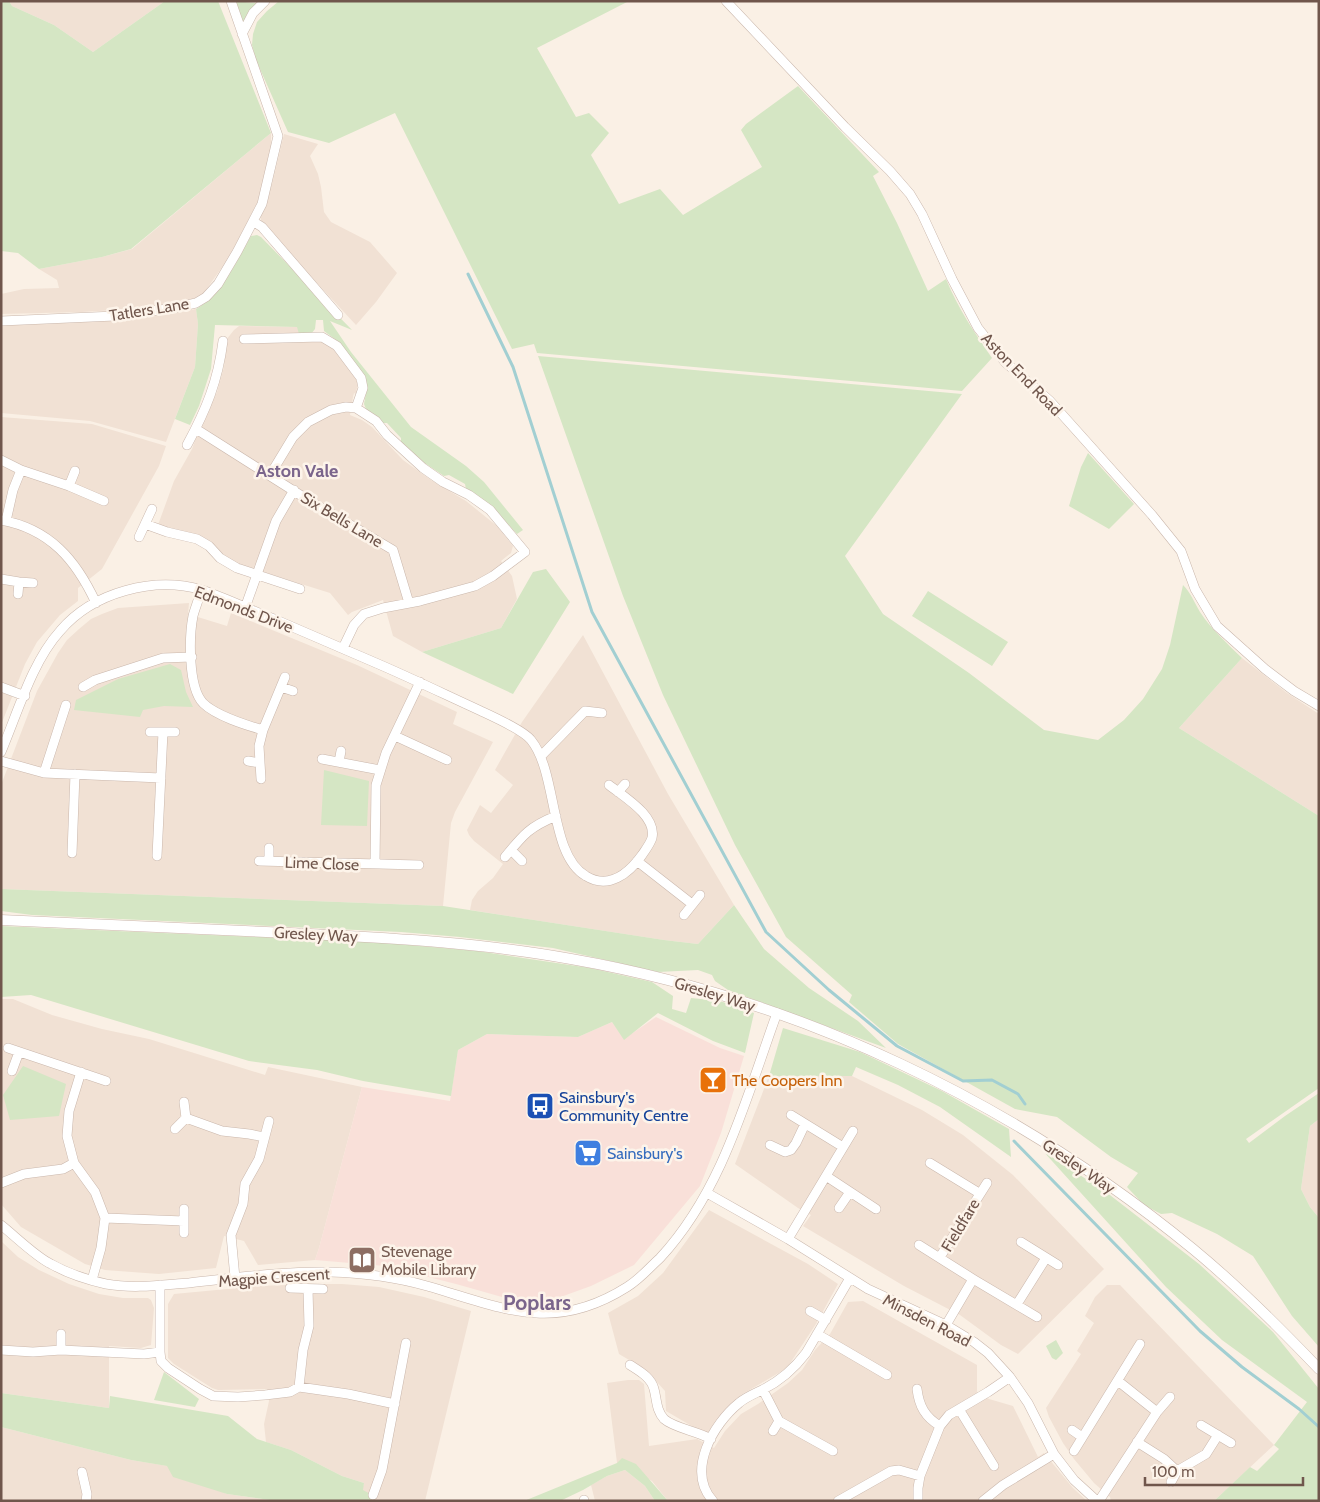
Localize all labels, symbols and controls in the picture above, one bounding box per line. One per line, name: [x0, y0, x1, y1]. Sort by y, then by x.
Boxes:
street label: Tatlers Lane: [108, 294, 190, 325]
street label: Aston End Road: [977, 329, 1066, 420]
district label: Aston Vale: [256, 460, 338, 482]
street label: Six Bells Lane: [297, 488, 386, 551]
street label: Edmonds Drive: [192, 582, 296, 637]
street label: Lime Close: [284, 853, 359, 874]
street label: Gresley Way: [274, 923, 358, 946]
street label: Gresley Way: [672, 973, 758, 1016]
bar icon: The Coopers Inn: [698, 1065, 728, 1095]
place label: The Coopers Inn: [732, 1071, 842, 1090]
place label: Sainsbury's Community Centre: [559, 1088, 688, 1125]
bus stop icon: Sainsbury's Community Centre: [525, 1091, 555, 1121]
street label: Gresley Way: [1039, 1135, 1119, 1198]
supermarket icon: Sainsbury's: [573, 1138, 603, 1168]
place label: Sainsbury's: [607, 1144, 683, 1163]
street label: Fieldfare: [937, 1195, 984, 1255]
place label: Stevenage Mobile Library: [381, 1242, 476, 1279]
library icon: Stevenage Mobile Library: [347, 1245, 377, 1275]
street label: Magpie Crescent: [218, 1264, 331, 1291]
district label: Poplars: [503, 1290, 571, 1315]
street label: Minsden Road: [880, 1290, 974, 1351]
scale bar: [1145, 1454, 1302, 1486]
text: 100 m: [1152, 1463, 1194, 1481]

